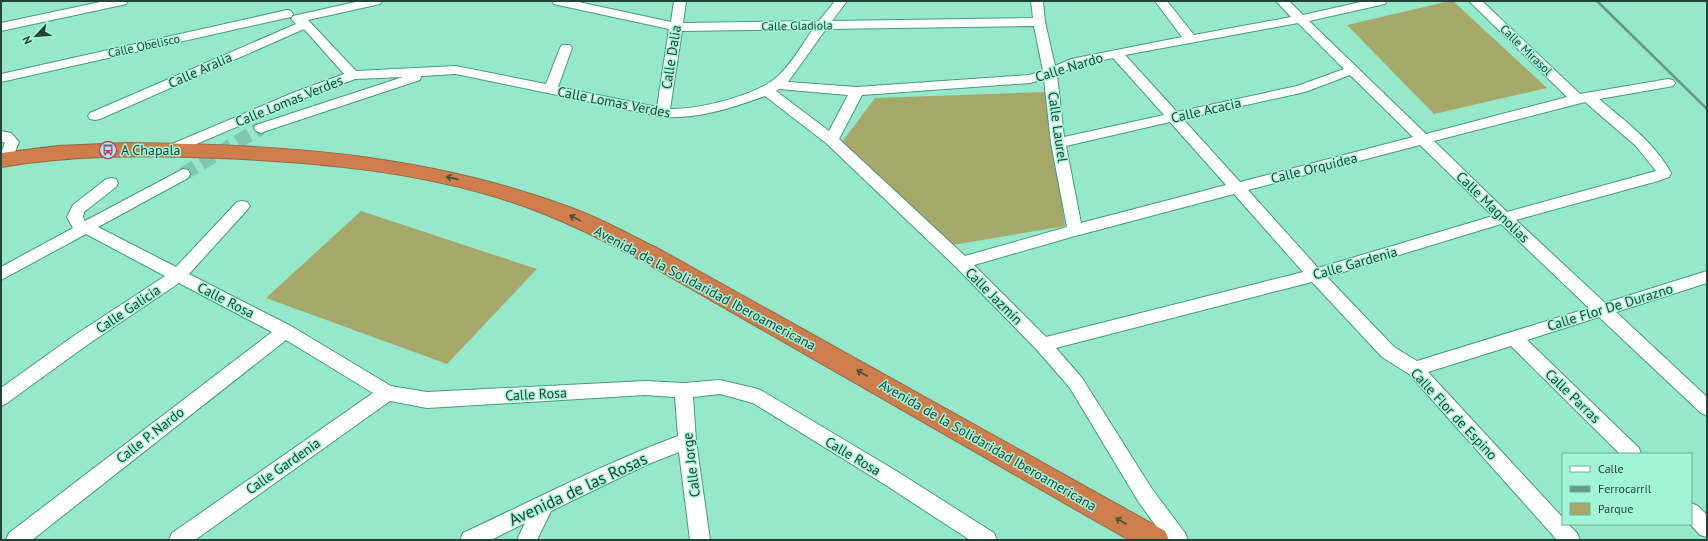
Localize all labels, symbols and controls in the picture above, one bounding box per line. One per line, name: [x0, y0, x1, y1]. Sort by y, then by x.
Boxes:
north arrow: [16, 16, 56, 56]
street label: Calle Gladiola: [761, 17, 833, 34]
street label: Calle Mirasol: [1497, 21, 1556, 79]
street label: Calle Dalia: [657, 24, 685, 90]
street label: Calle Obelisco: [107, 31, 181, 60]
text: N: [19, 34, 35, 47]
street label: Calle Aralia: [165, 48, 235, 92]
street label: Calle Nardo: [1033, 48, 1105, 86]
street label: Calle Lomas Verdes: [232, 71, 346, 131]
street label: Calle Lomas Verdes: [556, 82, 672, 122]
street label: Calle Laurel: [1044, 91, 1072, 163]
street label: Calle Acacia: [1169, 93, 1243, 127]
bus stop icon: A Chapala: [98, 140, 118, 160]
place label: A Chapala: [121, 141, 181, 159]
street label: Calle Orquídea: [1269, 149, 1359, 187]
street label: Calle Magnolias: [1453, 167, 1534, 247]
one-way arrow: [445, 174, 458, 182]
one-way arrow: [569, 214, 581, 221]
street label: Avenida de la Solidaridad Iberoamericana: [591, 222, 819, 354]
street label: Calle Gardenia: [1311, 242, 1399, 284]
street label: Calle Jazmín: [962, 264, 1026, 328]
street label: Calle Rosa: [194, 278, 258, 322]
street label: Calle Flor De Durazno: [1545, 279, 1675, 335]
street label: Calle Galicia: [92, 281, 164, 337]
street label: Calle Flor de Espino: [1407, 364, 1501, 464]
street label: Calle Parras: [1541, 365, 1605, 427]
one-way arrow: [856, 369, 868, 377]
street label: Avenida de la Solidaridad Iberoamericana: [876, 375, 1100, 515]
street label: Calle Rosa: [505, 383, 567, 405]
street label: Calle P. Nardo: [112, 403, 188, 467]
street label: Calle Jorge: [678, 432, 704, 498]
street label: Calle Rosa: [822, 432, 884, 480]
street label: Calle Gardenia: [242, 434, 324, 498]
street label: Avenida de las Rosas: [505, 447, 651, 531]
legend: [1562, 453, 1692, 525]
text: Calle: [1598, 461, 1624, 476]
text: Ferrocarril: [1598, 481, 1652, 496]
text: Parque: [1598, 501, 1633, 516]
one-way arrow: [1115, 516, 1127, 524]

